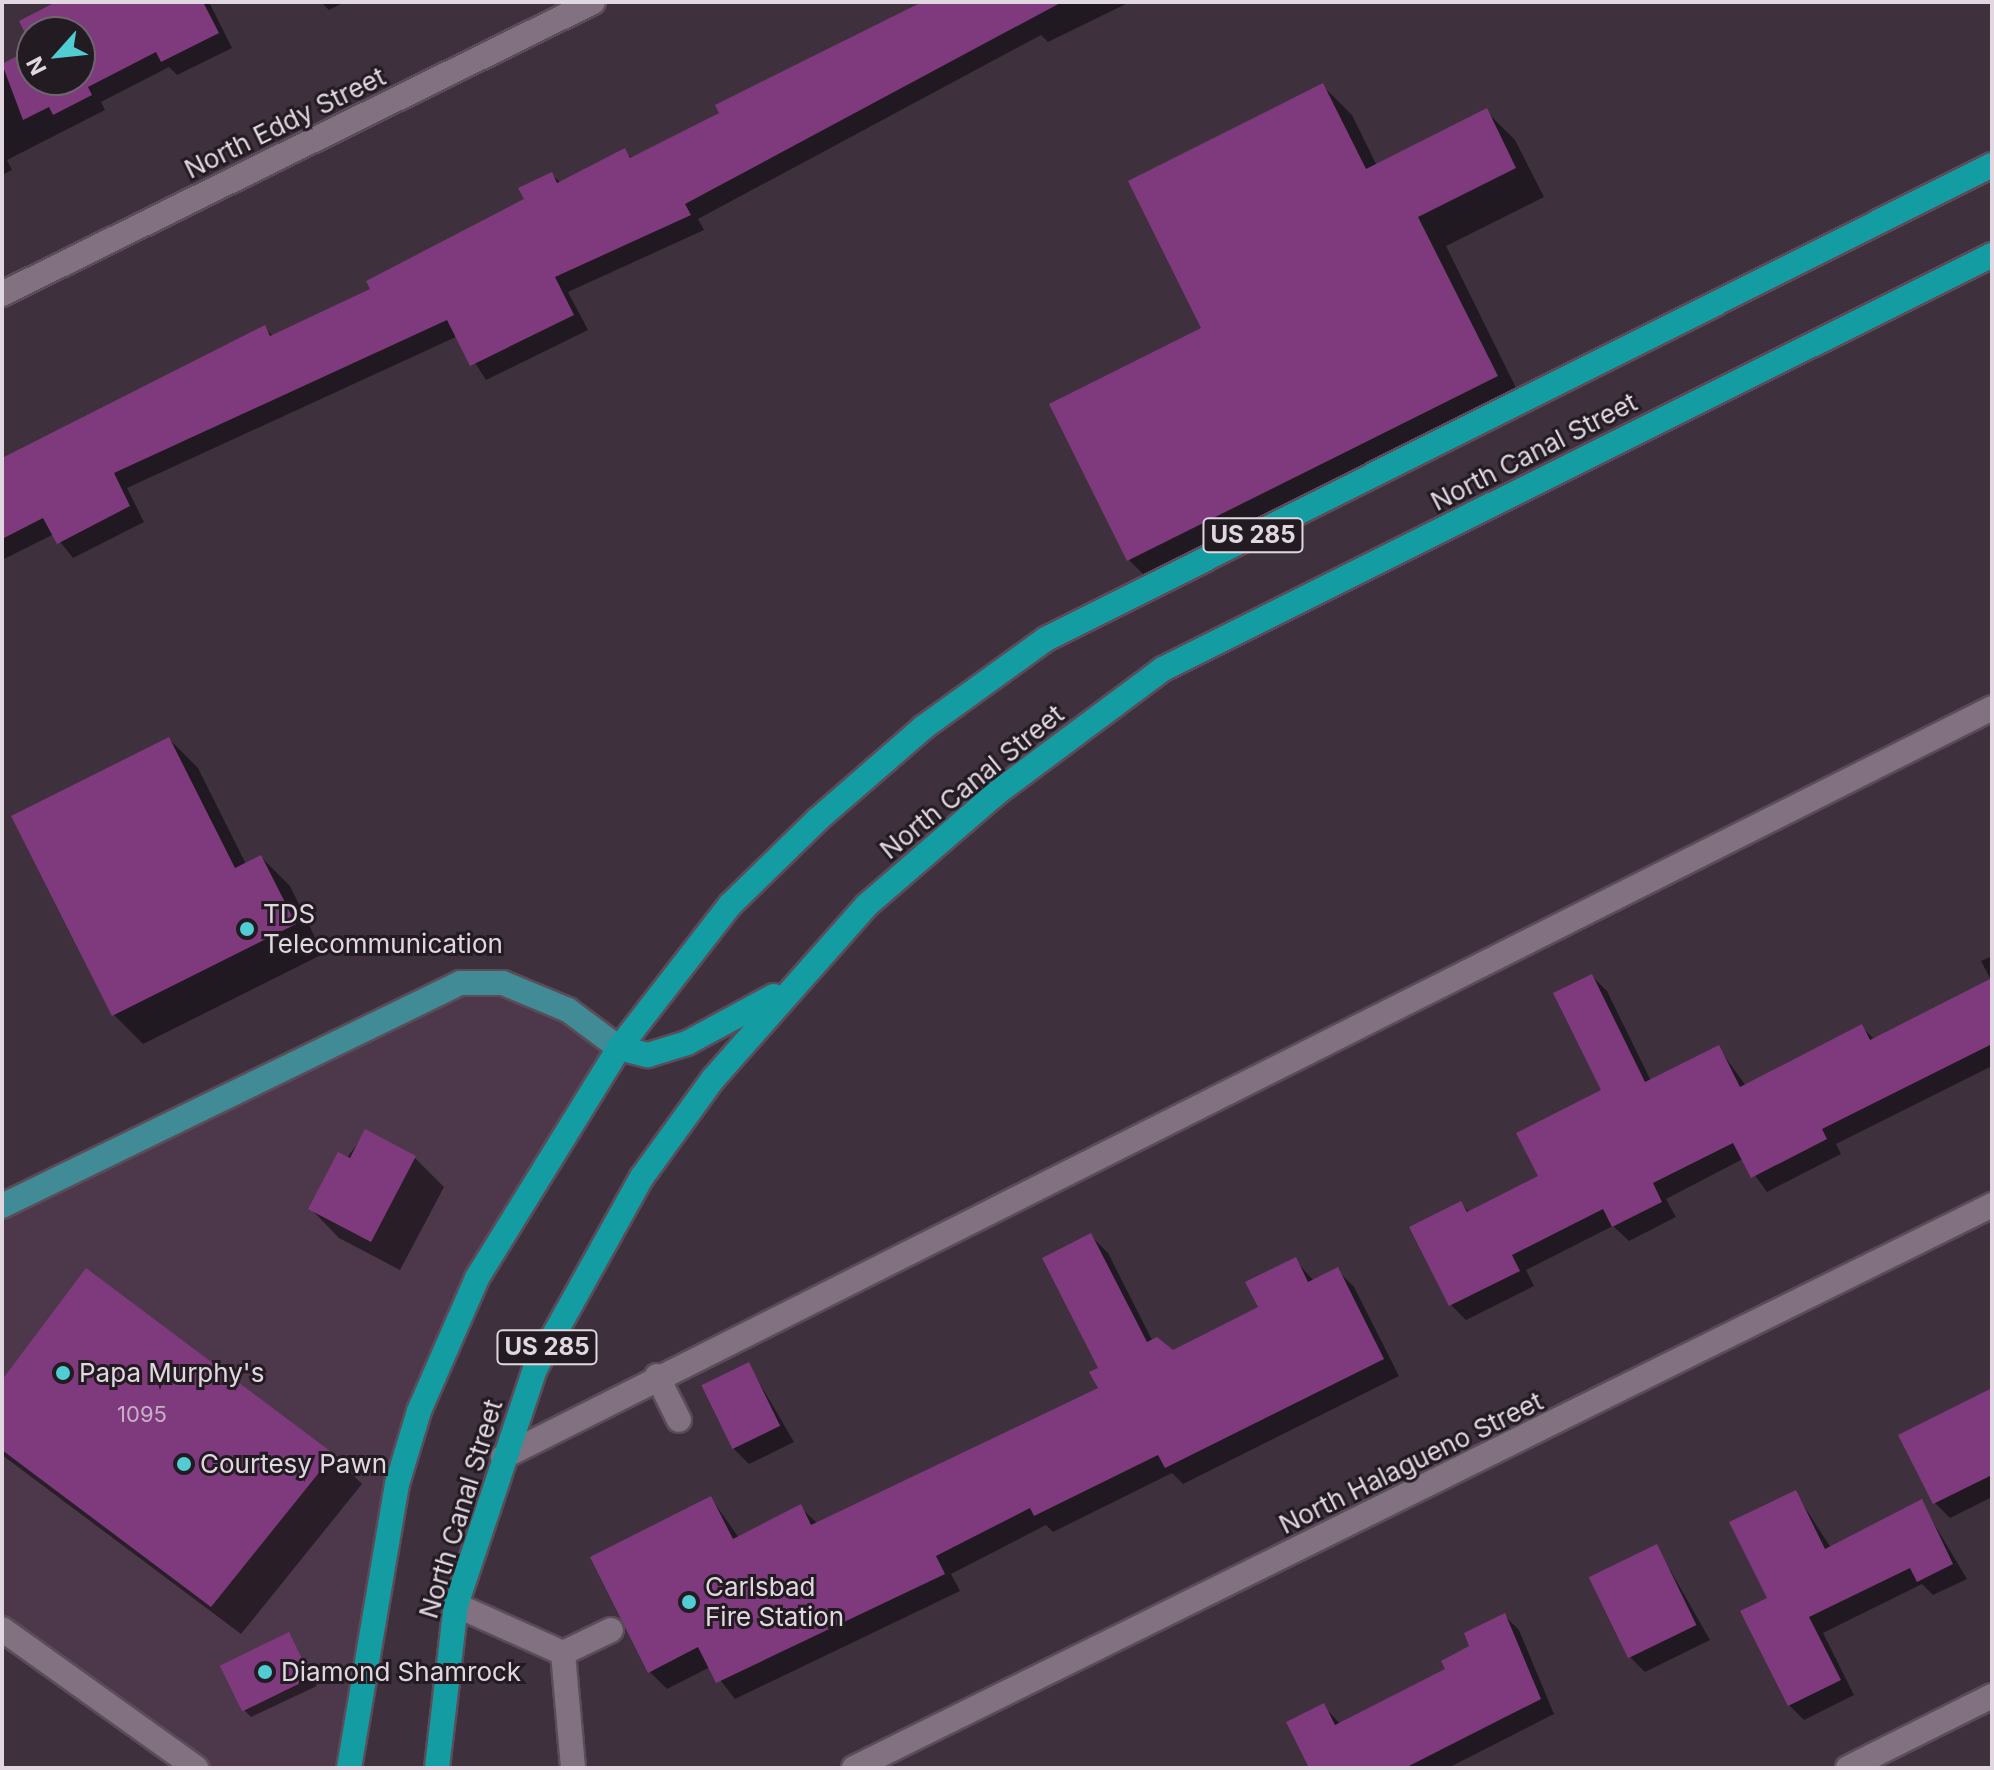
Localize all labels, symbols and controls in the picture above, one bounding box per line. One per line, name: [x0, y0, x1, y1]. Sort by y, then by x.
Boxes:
north arrow: [16, 16, 96, 96]
text: N: [21, 53, 52, 79]
street label: North Eddy Street: [180, 61, 390, 185]
street label: North Canal Street: [1426, 387, 1642, 517]
road number: US 285: [1201, 515, 1305, 555]
street label: North Canal Street: [874, 698, 1070, 866]
place label: TDS Telecommunication: [263, 898, 503, 960]
marker: TDS Telecommunication: [238, 920, 256, 938]
road number: US 285: [495, 1327, 599, 1367]
place label: Papa Murphy's: [79, 1357, 264, 1389]
marker: Papa Murphy's: [54, 1364, 72, 1382]
street label: North Halagueno Street: [1274, 1386, 1548, 1540]
street label: North Canal Street: [413, 1396, 509, 1622]
house number: 1095: [117, 1402, 167, 1428]
place label: Courtesy Pawn: [200, 1448, 387, 1480]
marker: Courtesy Pawn: [175, 1455, 193, 1473]
place label: Carlsbad Fire Station: [705, 1571, 844, 1632]
marker: Carlsbad Fire Station: [680, 1593, 698, 1611]
place label: Diamond Shamrock: [281, 1656, 521, 1688]
marker: Diamond Shamrock: [256, 1663, 274, 1681]

